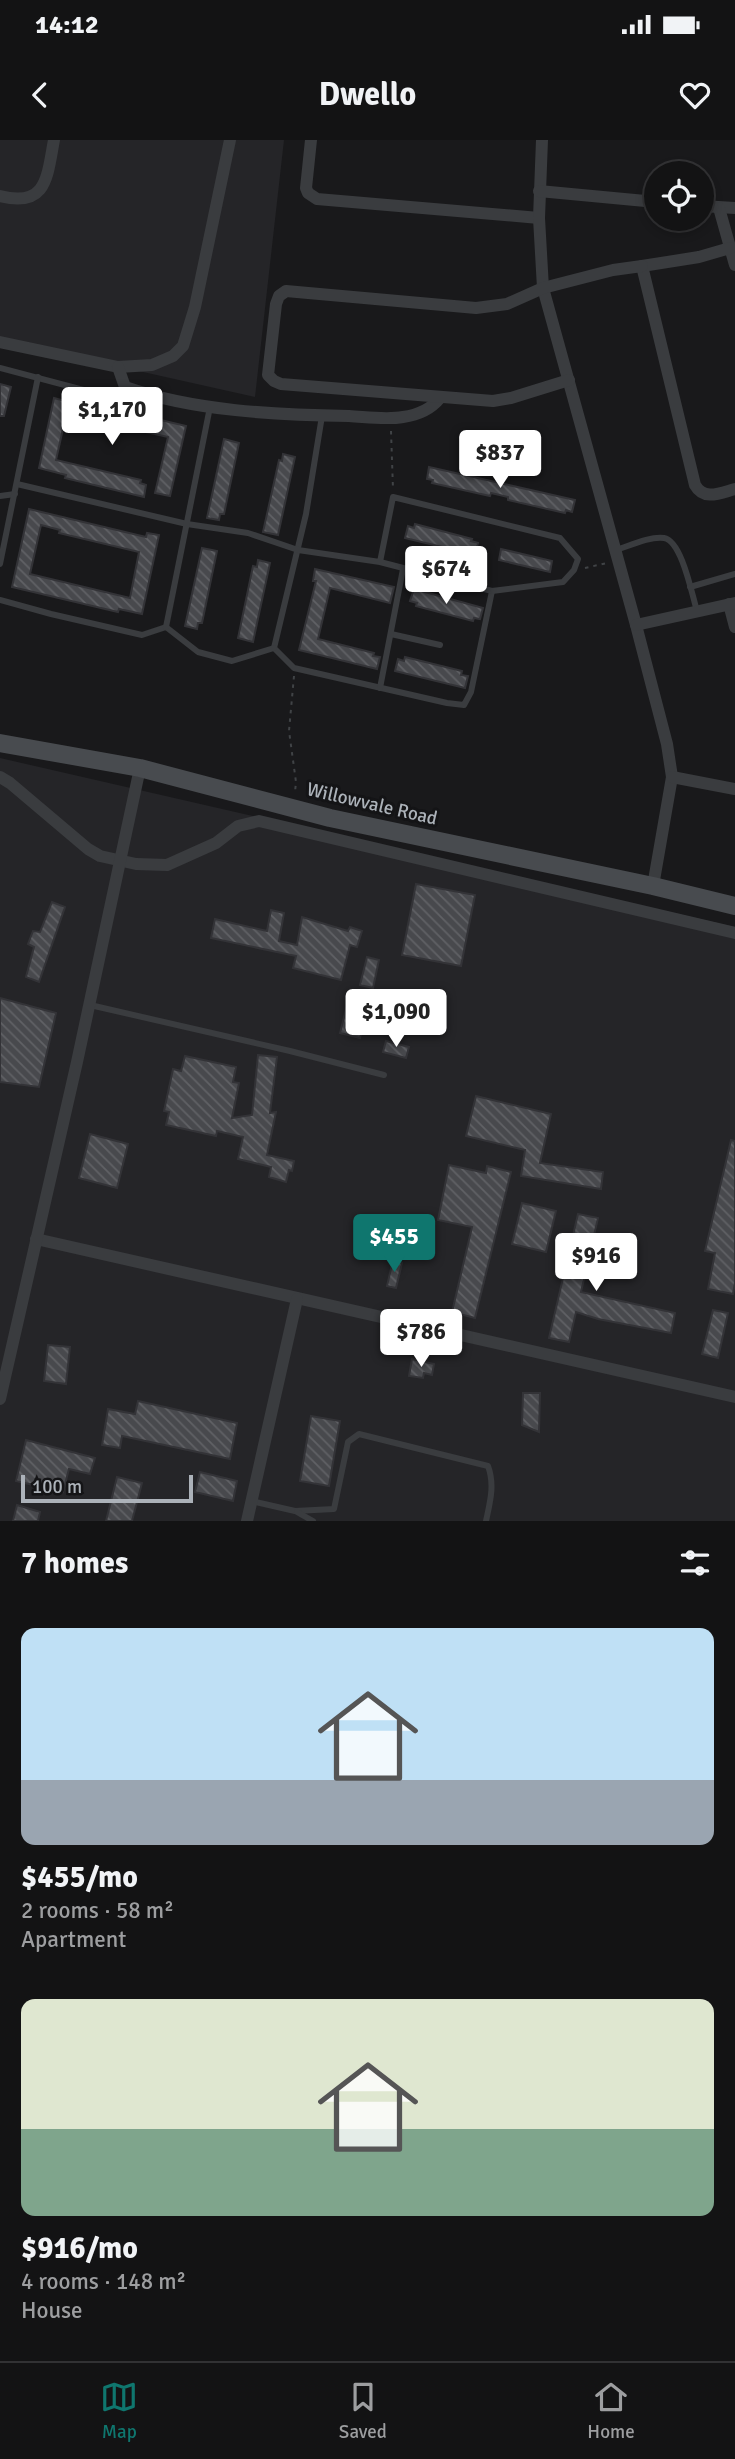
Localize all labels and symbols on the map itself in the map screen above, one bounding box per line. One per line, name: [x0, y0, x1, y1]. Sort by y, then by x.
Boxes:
pin: $1,170: [55, 387, 169, 447]
pin: $837: [459, 430, 541, 490]
pin: $674: [405, 546, 487, 606]
street label: Willowvale Road: [304, 777, 440, 831]
pin: $1,090: [339, 990, 453, 1049]
pin: $455: [353, 1214, 435, 1274]
pin: $916: [555, 1234, 637, 1293]
pin: $786: [380, 1310, 462, 1369]
scale bar: [21, 1472, 192, 1504]

